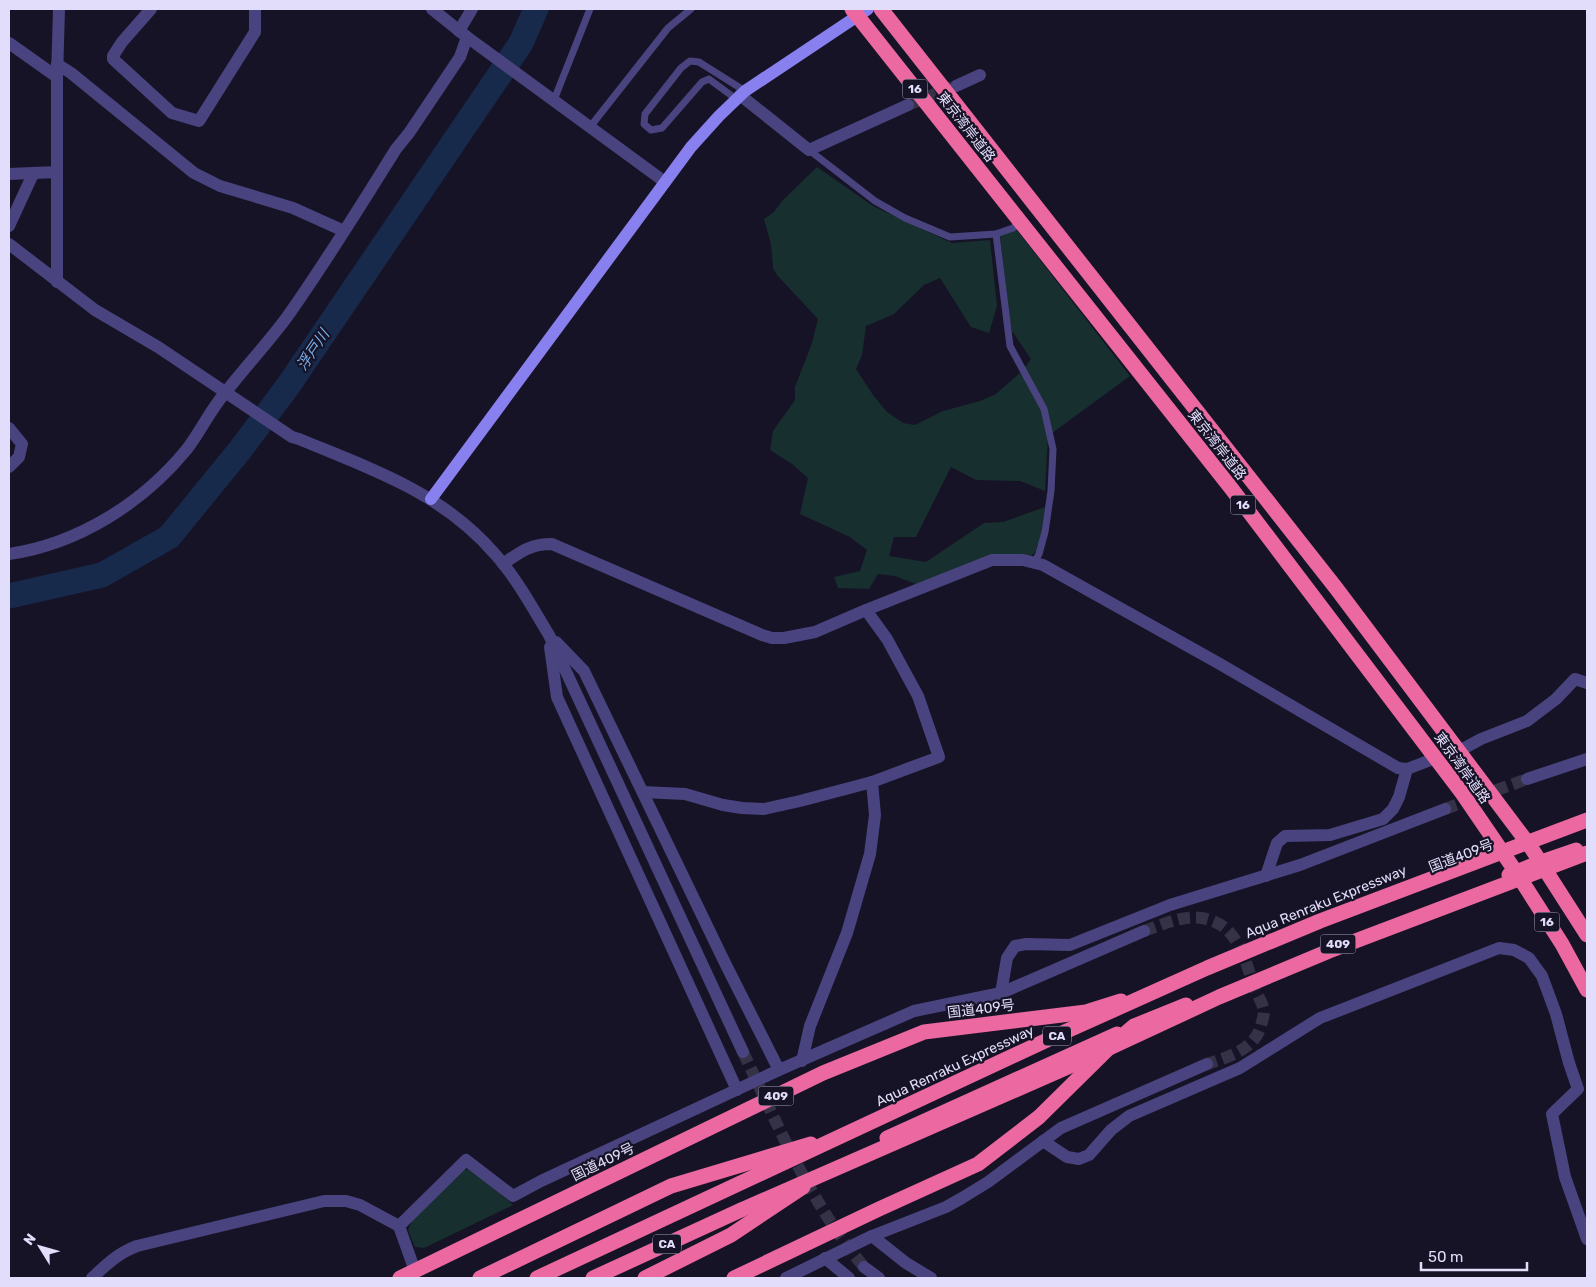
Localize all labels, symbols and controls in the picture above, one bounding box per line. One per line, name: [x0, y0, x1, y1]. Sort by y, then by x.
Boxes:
road number: 16: [902, 80, 928, 98]
street label: 東京湾岸道路: [933, 89, 999, 165]
water label: 浮戸川: [293, 325, 334, 374]
street label: 東京湾岸道路: [1184, 407, 1250, 483]
road number: 16: [1230, 496, 1256, 514]
street label: 東京湾岸道路: [1430, 729, 1494, 807]
street label: 国道409号: [1426, 836, 1496, 876]
street label: Aqua Renraku Expressway: [1243, 862, 1409, 942]
road number: 16: [1534, 912, 1560, 932]
road number: 409: [1320, 934, 1356, 954]
street label: 国道409号: [946, 996, 1016, 1022]
street label: Aqua Renraku Expressway: [873, 1022, 1037, 1110]
road number: CA: [1043, 1026, 1071, 1046]
road number: 409: [758, 1086, 794, 1106]
street label: 国道409号: [569, 1139, 637, 1185]
north arrow: [15, 1222, 65, 1272]
text: N: [20, 1230, 40, 1249]
road number: CA: [653, 1234, 681, 1254]
scale bar: [1421, 1240, 1527, 1272]
text: 50 m: [1428, 1248, 1463, 1266]

